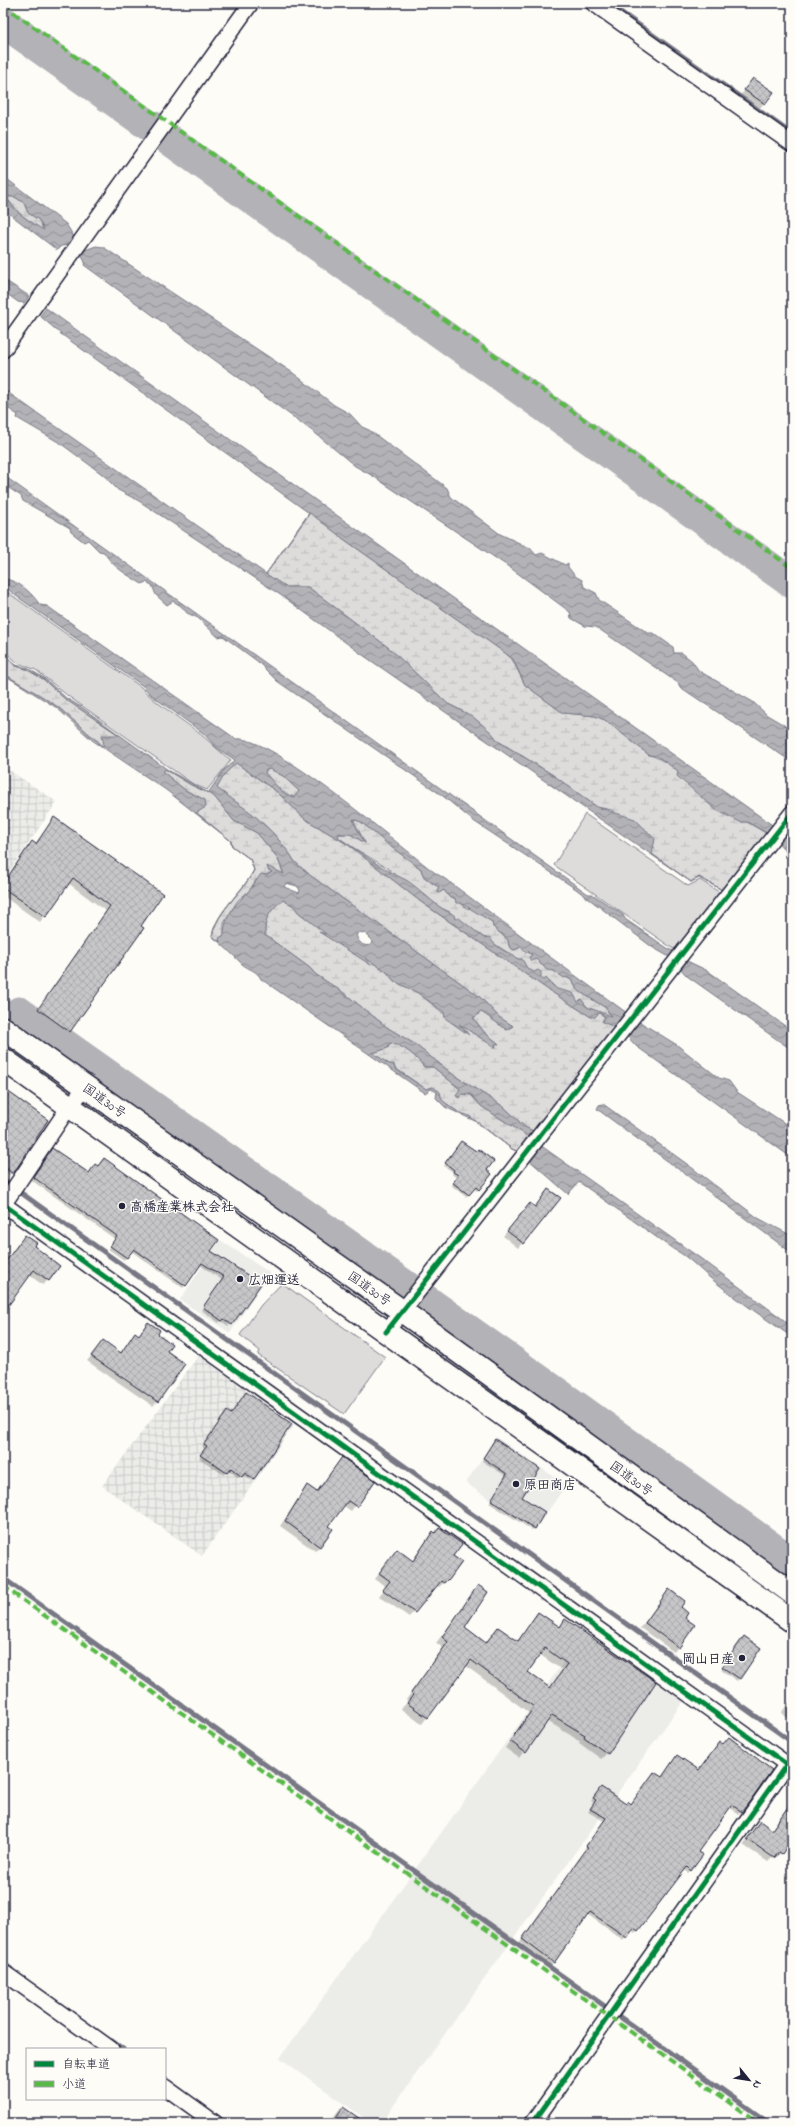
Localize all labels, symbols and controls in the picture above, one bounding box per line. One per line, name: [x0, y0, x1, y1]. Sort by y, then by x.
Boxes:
street label: 国道30号: [78, 1079, 130, 1123]
place label: 高橋産業株式会社: [130, 1198, 234, 1217]
marker: 高橋産業株式会社: [117, 1201, 127, 1211]
street label: 国道30号: [343, 1267, 395, 1311]
place label: 広畑運送: [248, 1271, 300, 1290]
marker: 広畑運送: [235, 1274, 245, 1284]
street label: 国道30号: [605, 1457, 657, 1502]
place label: 原田商店: [524, 1476, 576, 1495]
marker: 原田商店: [511, 1479, 521, 1489]
place label: 岡山日産: [682, 1650, 734, 1669]
marker: 岡山日産: [737, 1653, 747, 1663]
legend: [26, 2048, 166, 2100]
text: 自転車道: [62, 2056, 110, 2074]
north arrow: [729, 2060, 769, 2100]
text: 小道: [62, 2076, 86, 2094]
text: N: [748, 2077, 766, 2092]

